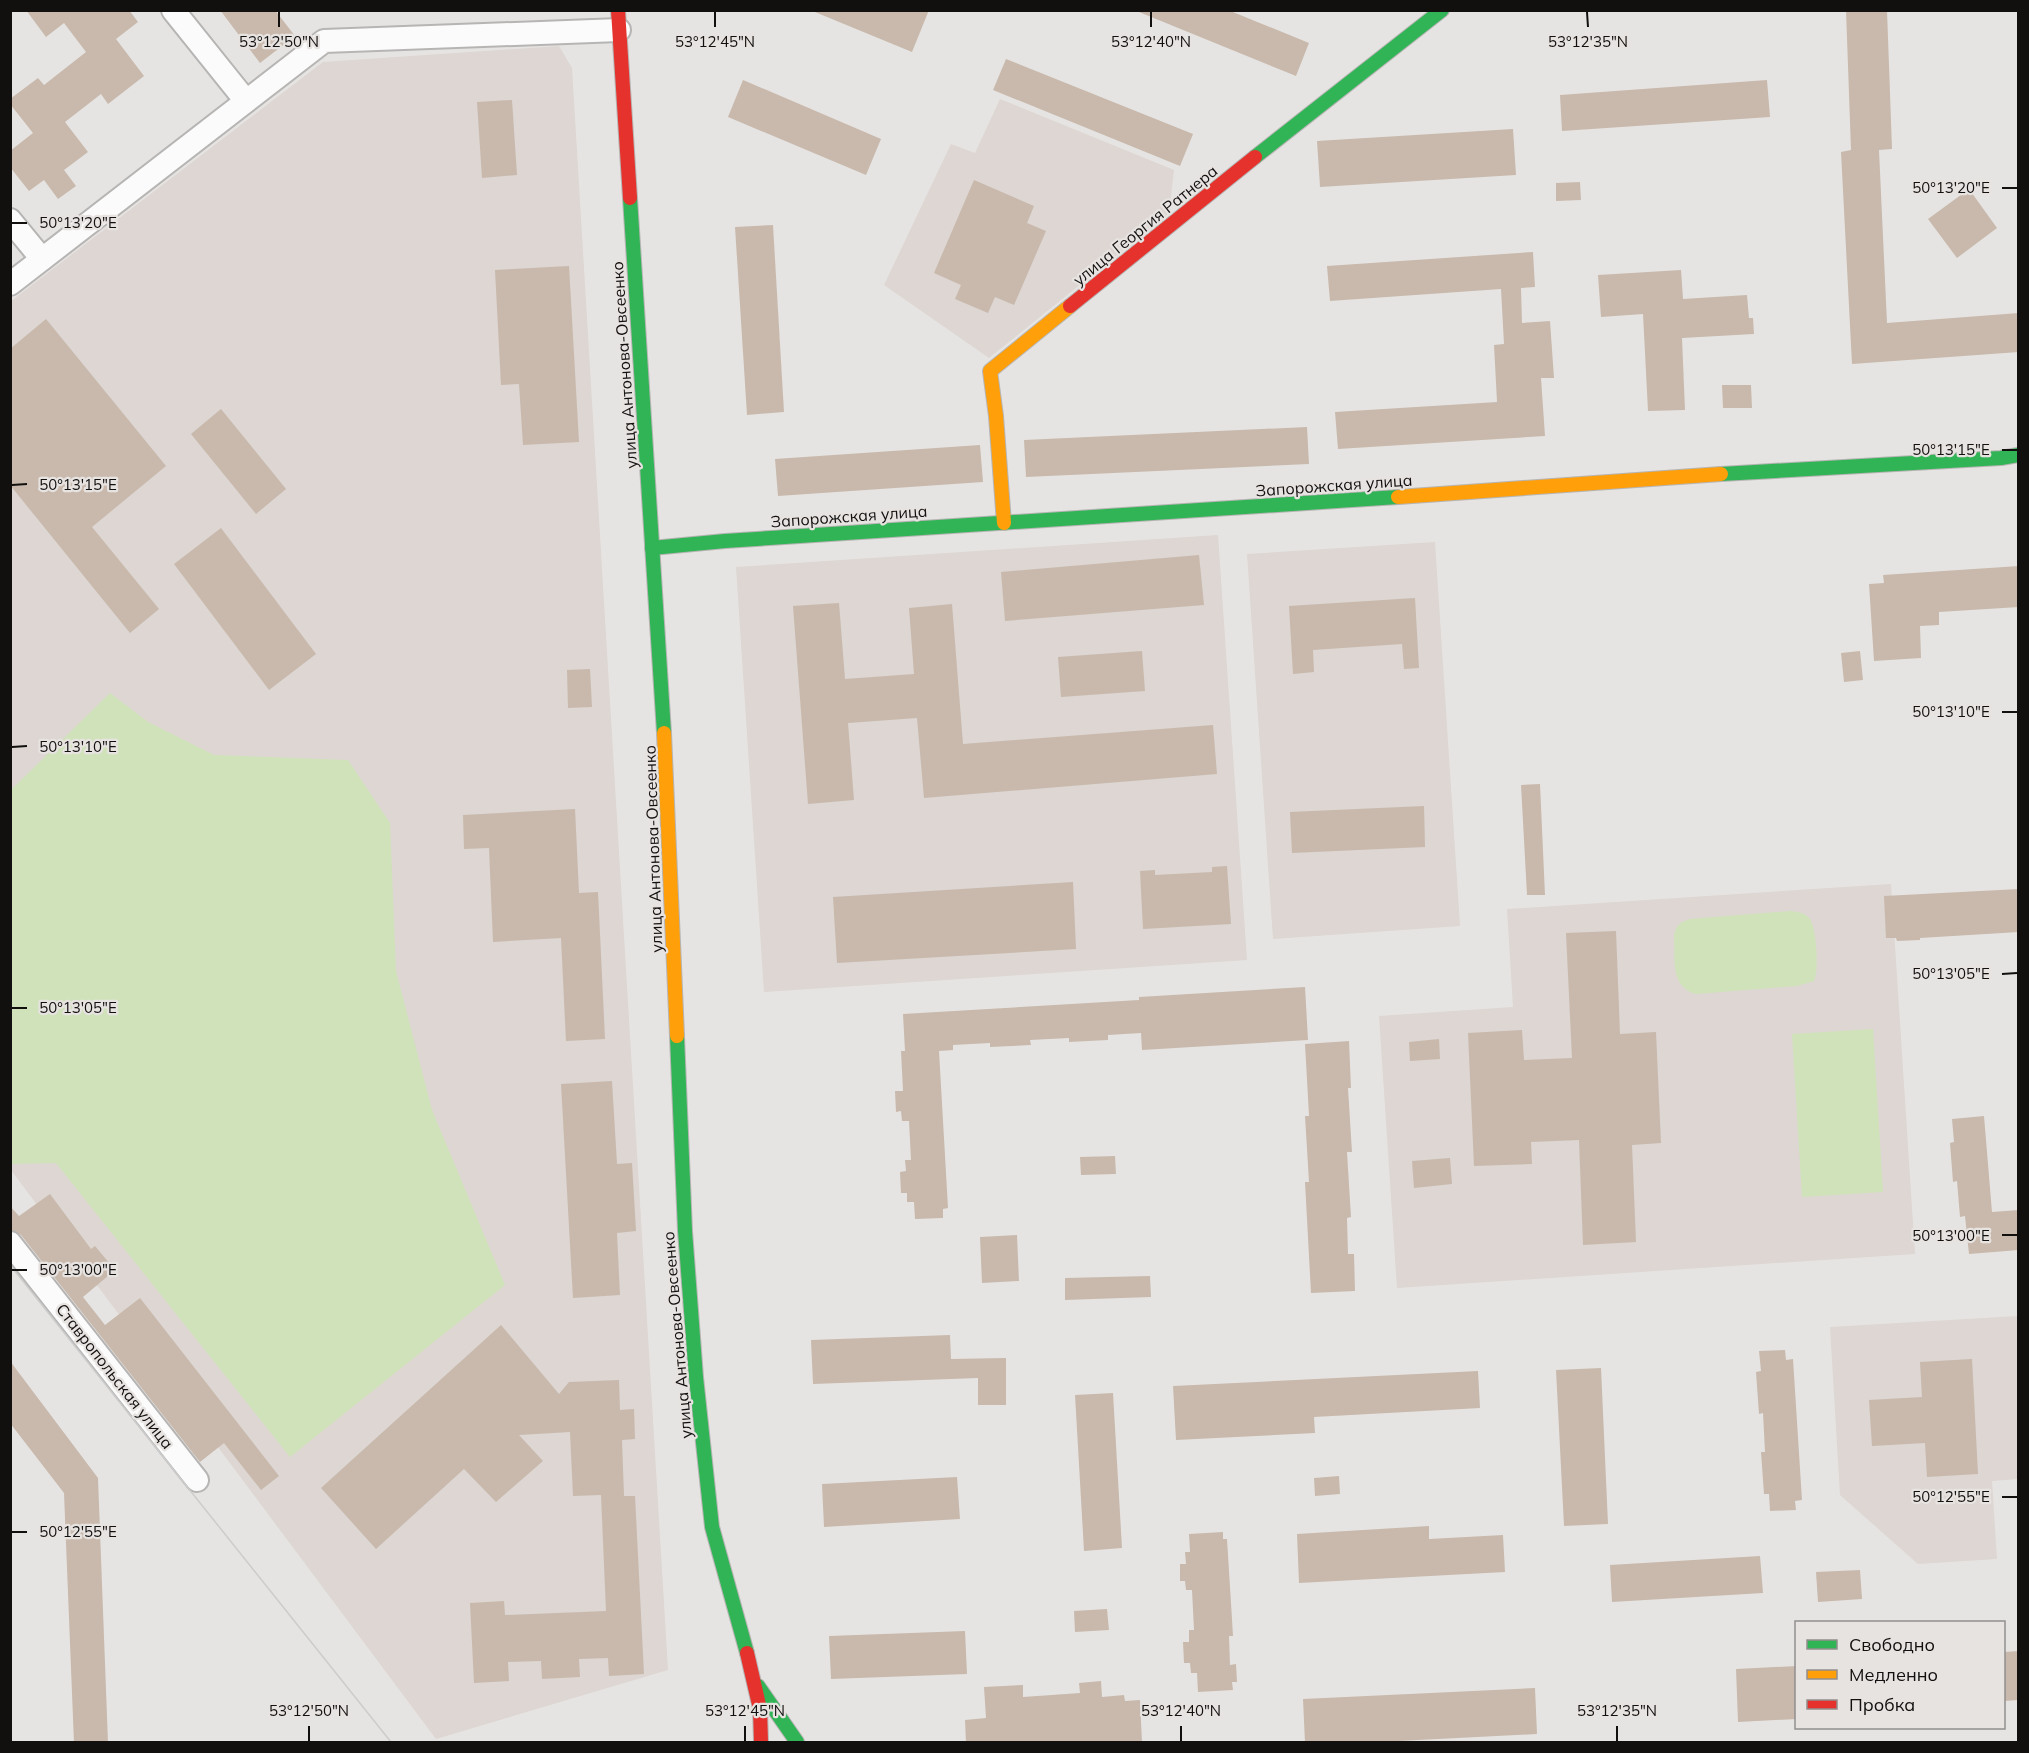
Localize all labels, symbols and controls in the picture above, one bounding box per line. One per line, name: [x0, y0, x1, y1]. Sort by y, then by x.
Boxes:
text: 53°12'50"N: [239, 32, 319, 51]
text: 53°12'45"N: [675, 32, 755, 51]
text: 53°12'40"N: [1111, 32, 1191, 51]
text: 53°12'35"N: [1548, 32, 1628, 51]
street label: улица Георгия Ратнера: [1069, 160, 1221, 290]
text: 50°13'20"E: [1912, 178, 1990, 197]
text: 50°13'20"E: [39, 213, 117, 232]
street label: улица Антонова-Овсеенко: [607, 261, 641, 469]
text: 50°13'15"E: [1912, 440, 1990, 459]
street label: Запорожская улица: [1255, 470, 1413, 500]
text: 50°13'15"E: [39, 475, 117, 494]
street label: Запорожская улица: [770, 501, 928, 531]
text: 50°13'10"E: [1912, 702, 1990, 721]
text: 50°13'10"E: [39, 737, 117, 756]
street label: улица Антонова-Овсеенко: [639, 745, 667, 953]
text: 50°13'05"E: [1912, 964, 1990, 983]
text: 50°13'05"E: [39, 998, 117, 1017]
text: 50°13'00"E: [1912, 1226, 1990, 1245]
street label: улица Антонова-Овсеенко: [658, 1231, 696, 1439]
text: 50°13'00"E: [39, 1260, 117, 1279]
street label: Ставропольская улица: [52, 1299, 178, 1453]
text: 50°12'55"E: [1912, 1487, 1990, 1506]
text: 50°12'55"E: [39, 1522, 117, 1541]
legend: [1795, 1621, 2005, 1729]
text: Свободно: [1849, 1633, 1935, 1656]
text: Медленно: [1849, 1663, 1938, 1686]
text: Пробка: [1849, 1693, 1915, 1716]
text: 53°12'50"N: [269, 1701, 349, 1720]
text: 53°12'45"N: [705, 1701, 785, 1720]
text: 53°12'40"N: [1141, 1701, 1221, 1720]
text: 53°12'35"N: [1577, 1701, 1657, 1720]

